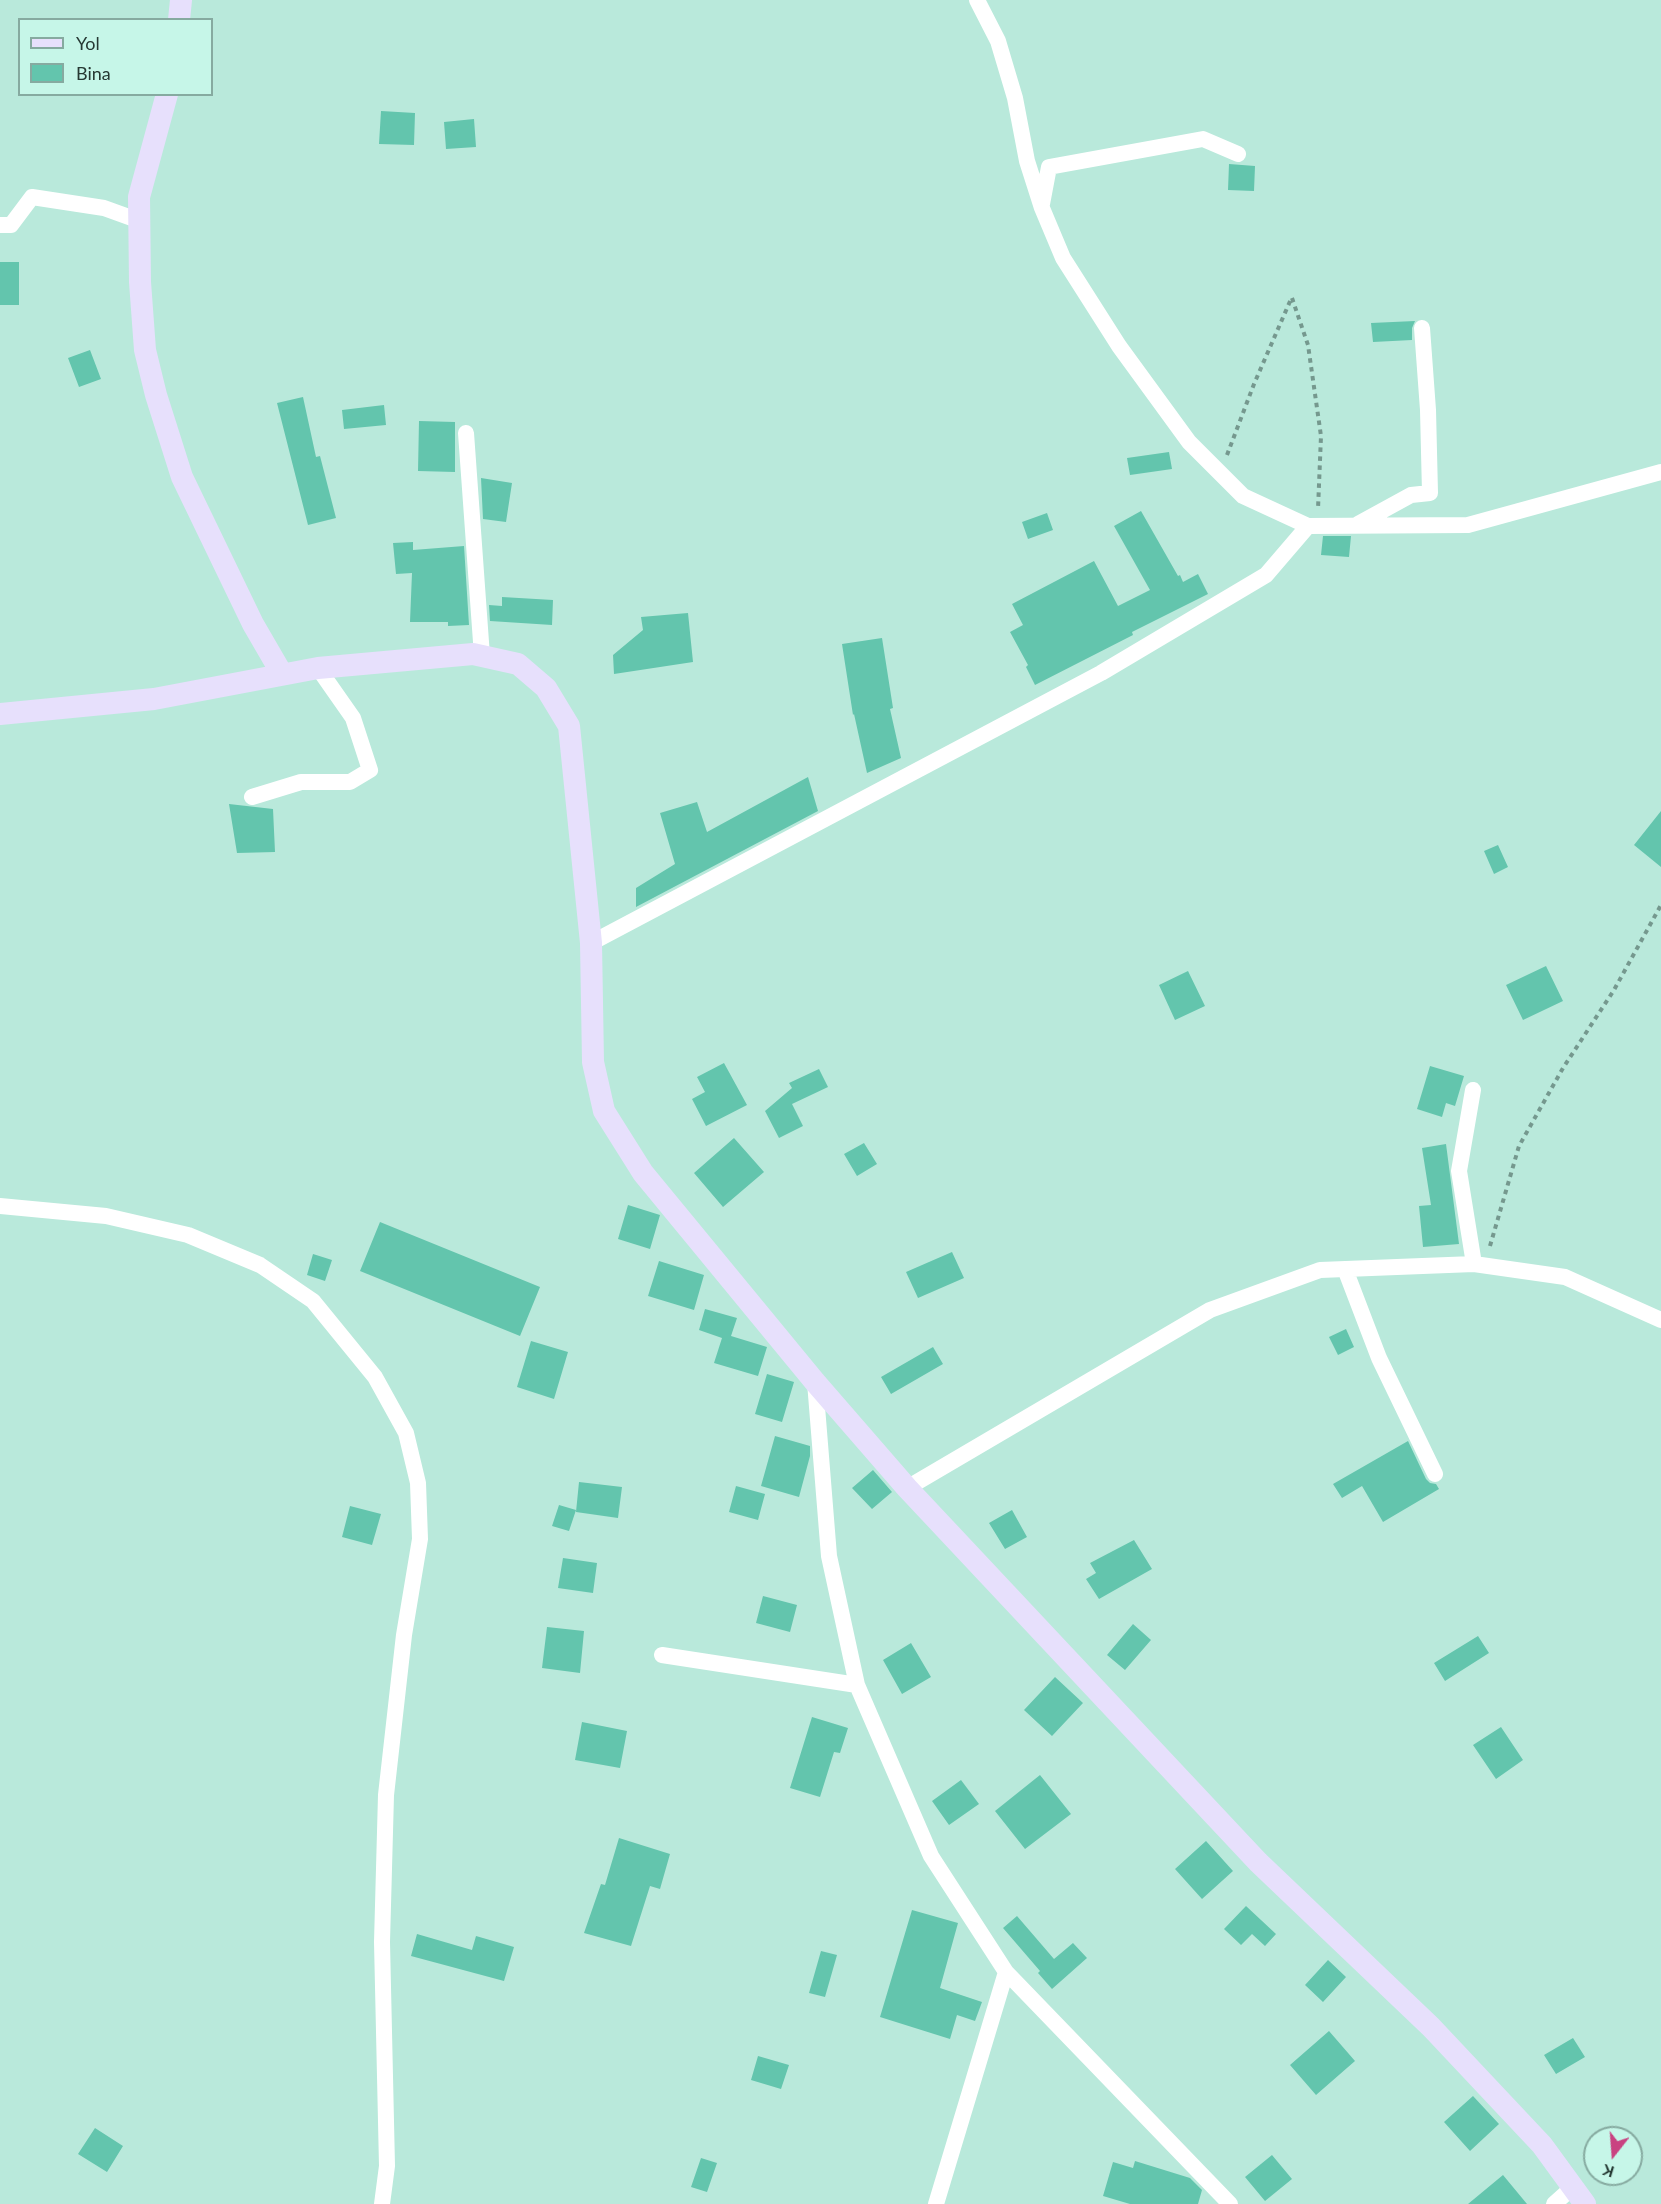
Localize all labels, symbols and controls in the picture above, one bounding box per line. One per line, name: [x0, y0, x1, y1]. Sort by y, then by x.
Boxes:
legend: [18, 18, 213, 96]
text: Yol: [76, 32, 100, 54]
text: Bina: [76, 62, 111, 84]
north arrow: [1583, 2126, 1643, 2186]
text: K: [1600, 2161, 1616, 2182]

